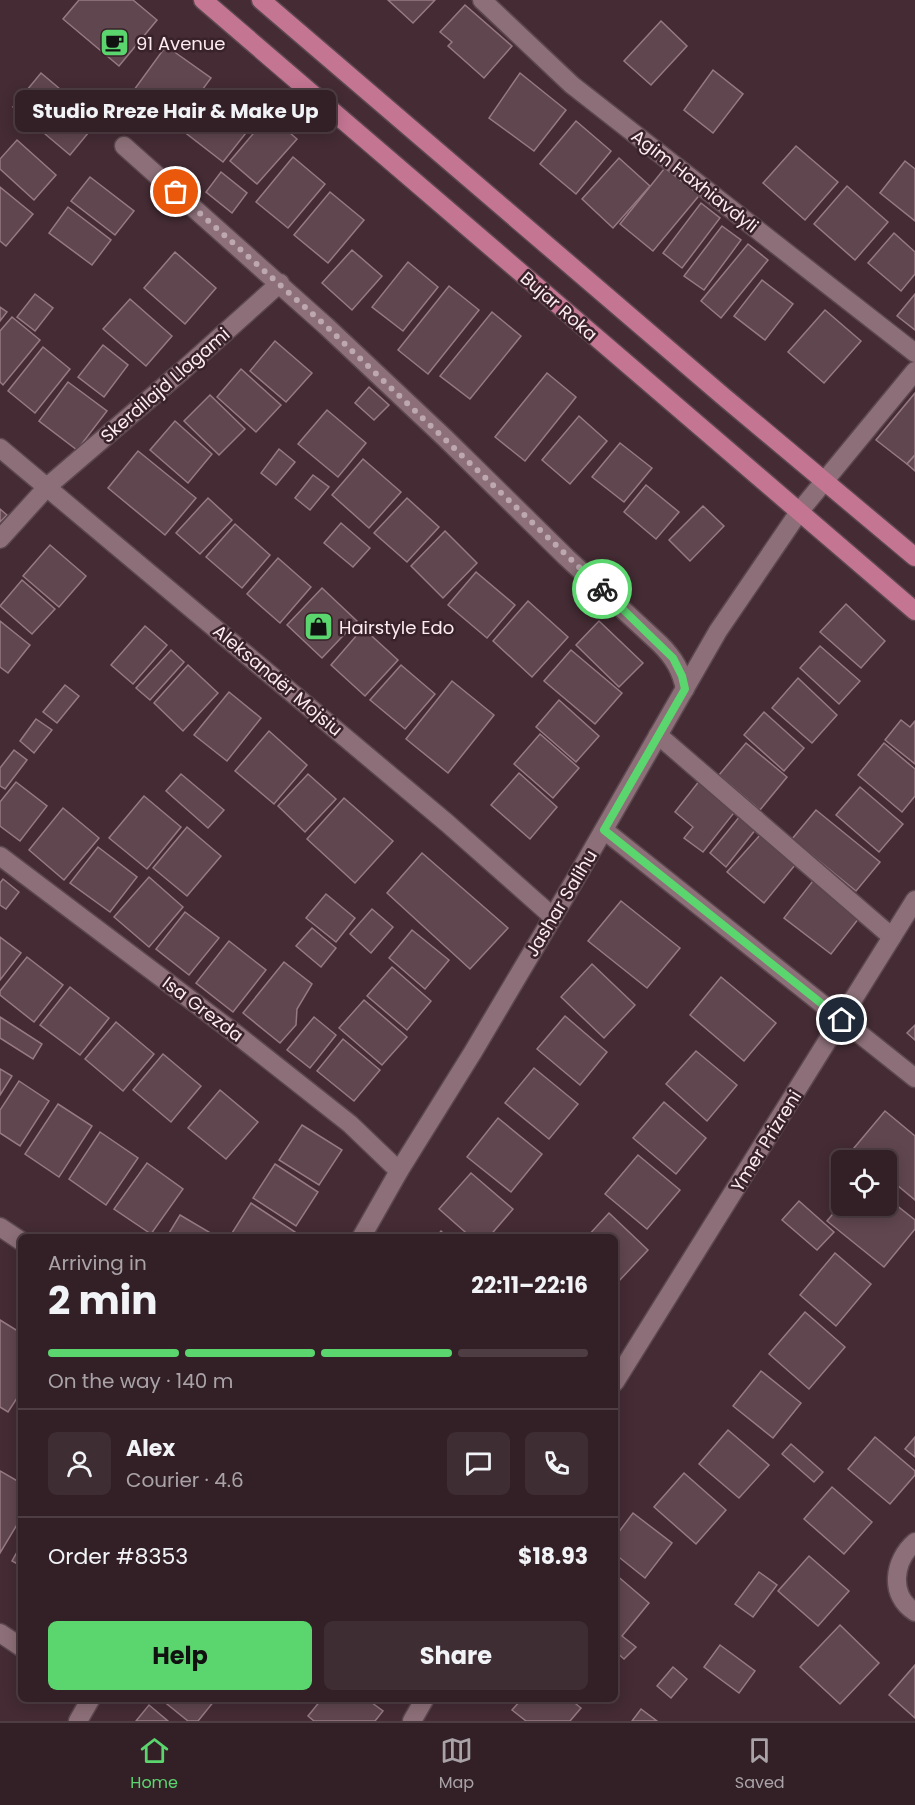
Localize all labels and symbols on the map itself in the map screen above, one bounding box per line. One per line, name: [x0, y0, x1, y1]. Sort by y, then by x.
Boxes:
cafe icon: 91 Avenue: [99, 27, 131, 59]
place label: 91 Avenue: [136, 31, 226, 56]
callout: Studio Rreze Hair & Make Up: [15, 90, 336, 132]
street label: Agim Haxhiavdyli: [626, 124, 764, 238]
pin: [150, 166, 201, 217]
street label: Bujar Roka: [515, 266, 603, 346]
street label: Skerdilajd Llagami: [95, 322, 235, 448]
courier: [572, 559, 632, 619]
shop icon: Hairstyle Edo: [302, 611, 334, 643]
place label: Hairstyle Edo: [339, 615, 454, 640]
street label: Aleksandër Mojsiu: [208, 618, 348, 742]
street label: Jashar Salihu: [519, 845, 603, 961]
street label: Isa Grezda: [157, 970, 249, 1048]
pin: [816, 994, 867, 1045]
street label: Ymer Prizreni: [725, 1085, 807, 1197]

